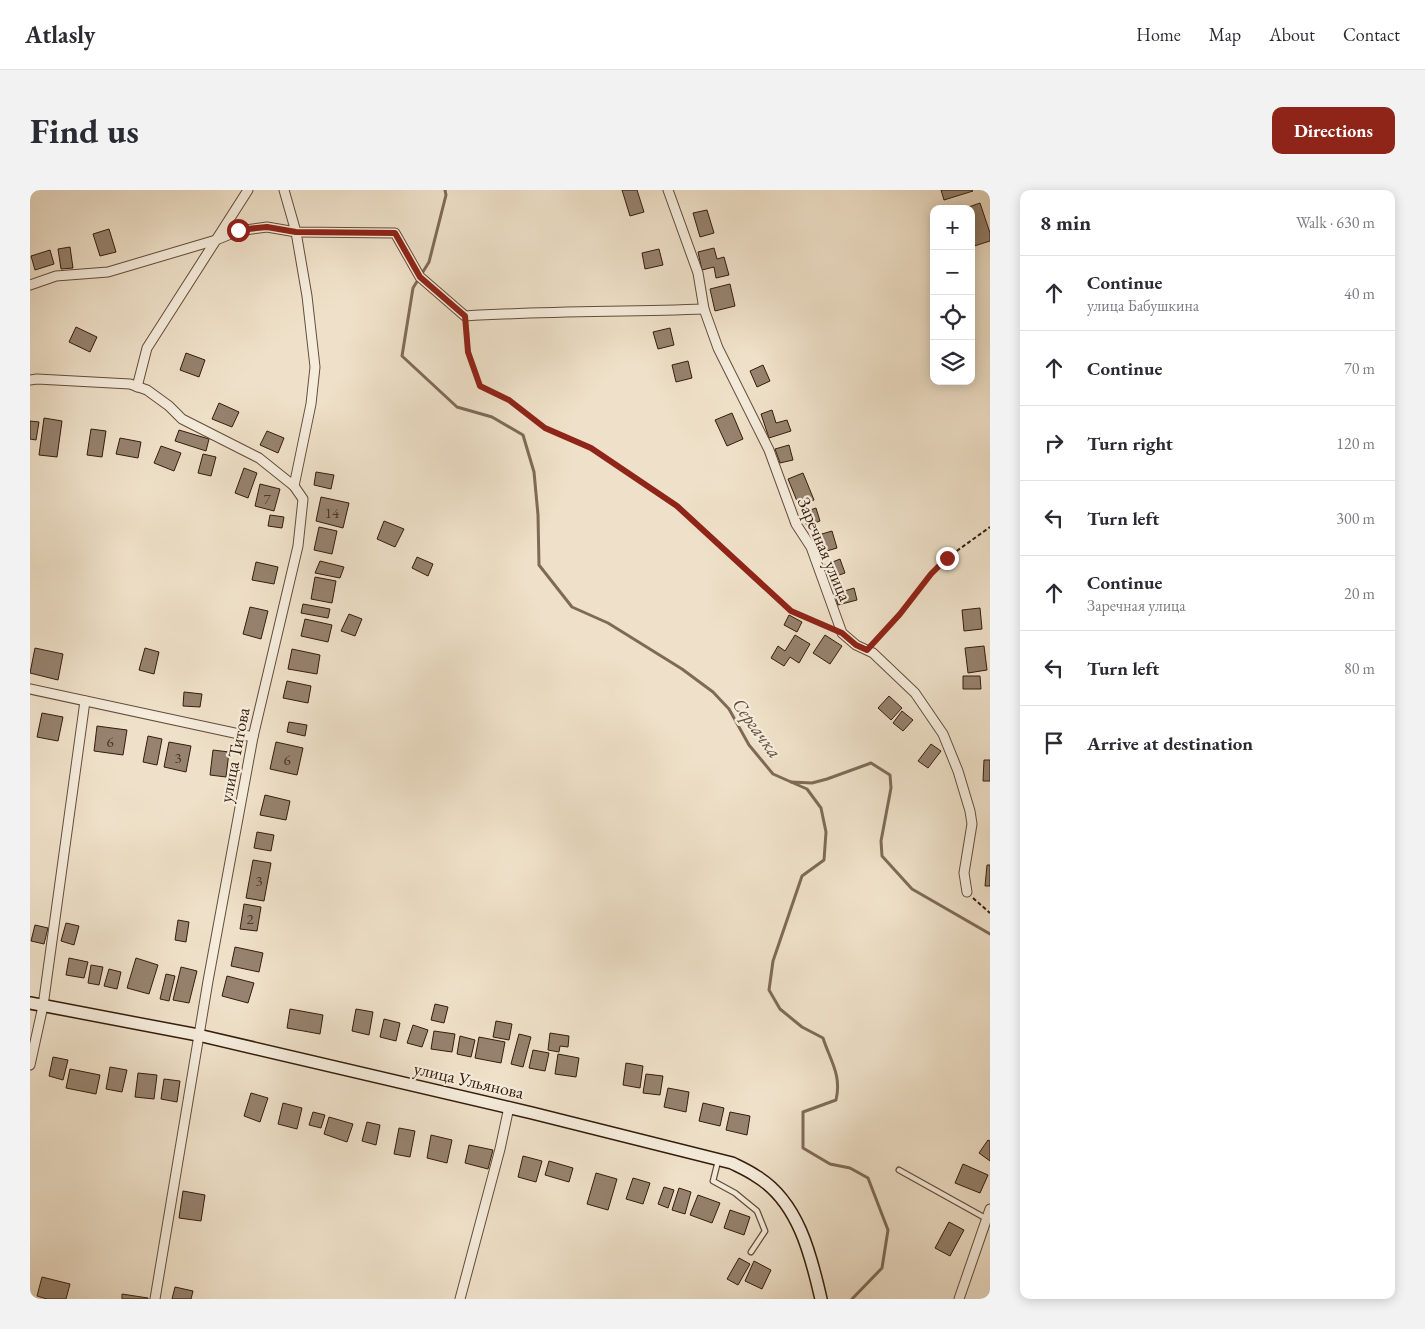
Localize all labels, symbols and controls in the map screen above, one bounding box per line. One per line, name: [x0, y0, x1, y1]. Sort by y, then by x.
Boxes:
text: Atlasly: [25, 19, 95, 50]
text: Home: [1136, 23, 1181, 46]
text: Map: [1209, 23, 1241, 46]
text: About: [1269, 23, 1315, 46]
text: Contact: [1343, 23, 1400, 46]
button: Directions: [1272, 107, 1395, 154]
text: Find us: [30, 108, 139, 153]
map controls: [930, 205, 975, 385]
button: +: [930, 205, 975, 250]
text: 8 min: [1040, 209, 1091, 236]
text: Walk · 630 m: [1296, 212, 1375, 233]
route start: [227, 219, 250, 242]
button: −: [930, 250, 975, 295]
text: Continue: [1087, 270, 1162, 295]
icon: ahead: [1040, 279, 1068, 307]
text: 40 m: [1344, 283, 1375, 304]
button: locate: [930, 295, 975, 340]
text: улица Бабушкина: [1087, 295, 1199, 316]
button: layers: [930, 340, 975, 385]
icon: ahead: [1040, 354, 1068, 382]
text: Continue: [1087, 356, 1162, 381]
text: 70 m: [1344, 358, 1375, 379]
icon: right: [1040, 429, 1068, 457]
text: Turn right: [1087, 431, 1173, 456]
text: 120 m: [1336, 433, 1375, 454]
house number: 7: [263, 489, 271, 508]
street label: Заречная улица: [793, 493, 858, 605]
house number: 14: [325, 503, 340, 522]
icon: left: [1040, 504, 1068, 532]
text: Turn left: [1087, 506, 1159, 531]
text: 300 m: [1336, 508, 1375, 529]
route end: [936, 547, 959, 570]
text: Continue: [1087, 570, 1162, 595]
icon: ahead: [1040, 579, 1068, 607]
text: 20 m: [1344, 583, 1375, 604]
text: Заречная улица: [1087, 595, 1186, 616]
icon: left: [1040, 654, 1068, 682]
text: Turn left: [1087, 656, 1159, 681]
text: 80 m: [1344, 658, 1375, 679]
water label: Сергачка: [727, 693, 787, 763]
street label: улица Титова: [214, 705, 255, 805]
icon: arrive: [1040, 729, 1068, 757]
text: Arrive at destination: [1087, 731, 1253, 756]
house number: 6: [106, 732, 114, 751]
house number: 3: [174, 748, 182, 767]
house number: 6: [283, 750, 291, 769]
house number: 3: [255, 871, 263, 890]
house number: 2: [246, 909, 254, 928]
street label: улица Ульянова: [412, 1056, 527, 1104]

